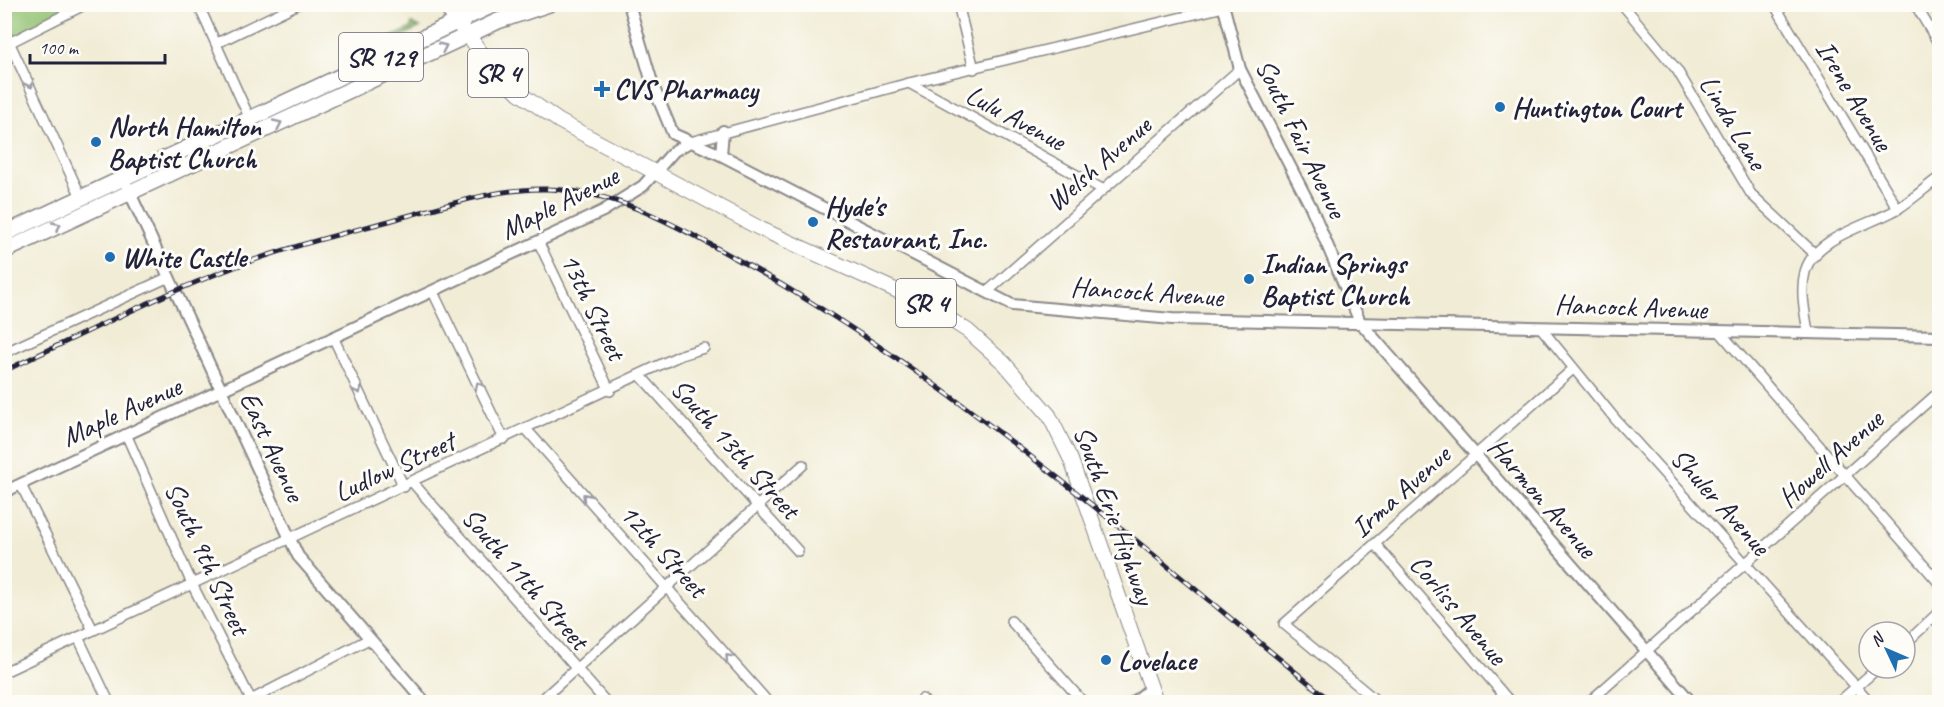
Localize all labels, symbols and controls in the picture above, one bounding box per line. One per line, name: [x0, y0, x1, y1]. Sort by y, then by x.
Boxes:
scale bar: [30, 27, 165, 65]
road number: SR 129: [339, 33, 423, 81]
street label: Irene Avenue: [1808, 34, 1902, 159]
text: 100 m: [39, 37, 80, 59]
one-way arrow: [437, 42, 448, 54]
road number: SR 4: [468, 49, 528, 97]
street label: South Fair Avenue: [1248, 53, 1356, 225]
street label: Linda Lane: [1692, 69, 1776, 178]
place label: CVS Pharmacy: [614, 72, 760, 108]
one-way arrow: [22, 77, 34, 88]
street label: Lulu Avenue: [960, 77, 1073, 159]
marker: CVS Pharmacy: [595, 82, 609, 96]
place label: Huntington Court: [1512, 90, 1685, 125]
marker: Huntington Court: [1493, 100, 1507, 114]
street label: Welsh Avenue: [1039, 107, 1160, 219]
place label: North Hamilton Baptist Church: [108, 109, 262, 176]
one-way arrow: [272, 120, 283, 132]
marker: North Hamilton Baptist Church: [89, 135, 103, 149]
street label: Maple Avenue: [494, 157, 626, 247]
place label: Hyde's Restaurant, Inc.: [825, 189, 987, 256]
marker: Hyde's Restaurant, Inc.: [806, 215, 820, 229]
one-way arrow: [51, 222, 62, 234]
place label: White Castle: [122, 240, 249, 275]
place label: Indian Springs Baptist Church: [1261, 246, 1410, 313]
street label: 13th Street: [553, 247, 636, 368]
marker: White Castle: [103, 250, 117, 264]
street label: Hancock Avenue: [1070, 269, 1226, 314]
marker: Indian Springs Baptist Church: [1242, 272, 1256, 286]
road number: SR 4: [896, 279, 956, 327]
street label: Hancock Avenue: [1554, 286, 1710, 327]
street label: Maple Avenue: [56, 368, 188, 454]
street label: South 13th Street: [663, 371, 810, 528]
one-way arrow: [474, 382, 486, 393]
one-way arrow: [351, 383, 363, 394]
street label: East Avenue: [232, 386, 314, 508]
street label: Howell Avenue: [1770, 401, 1892, 515]
street label: South Erie Highway: [1066, 421, 1164, 612]
street label: Ludlow Street: [328, 422, 463, 510]
street label: Harmon Avenue: [1481, 430, 1606, 566]
street label: Irma Avenue: [1343, 436, 1459, 545]
street label: Shuler Avenue: [1663, 440, 1779, 564]
street label: South 9th Street: [157, 476, 259, 642]
one-way arrow: [582, 493, 593, 503]
street label: 12th Street: [612, 496, 717, 607]
street label: South 11th Street: [454, 500, 599, 659]
street label: Corliss Avenue: [1402, 547, 1516, 673]
north arrow: [1857, 620, 1917, 680]
text: N: [1866, 628, 1890, 651]
place label: Lovelace: [1118, 643, 1198, 678]
marker: Lovelace: [1099, 653, 1113, 667]
one-way arrow: [726, 654, 737, 665]

